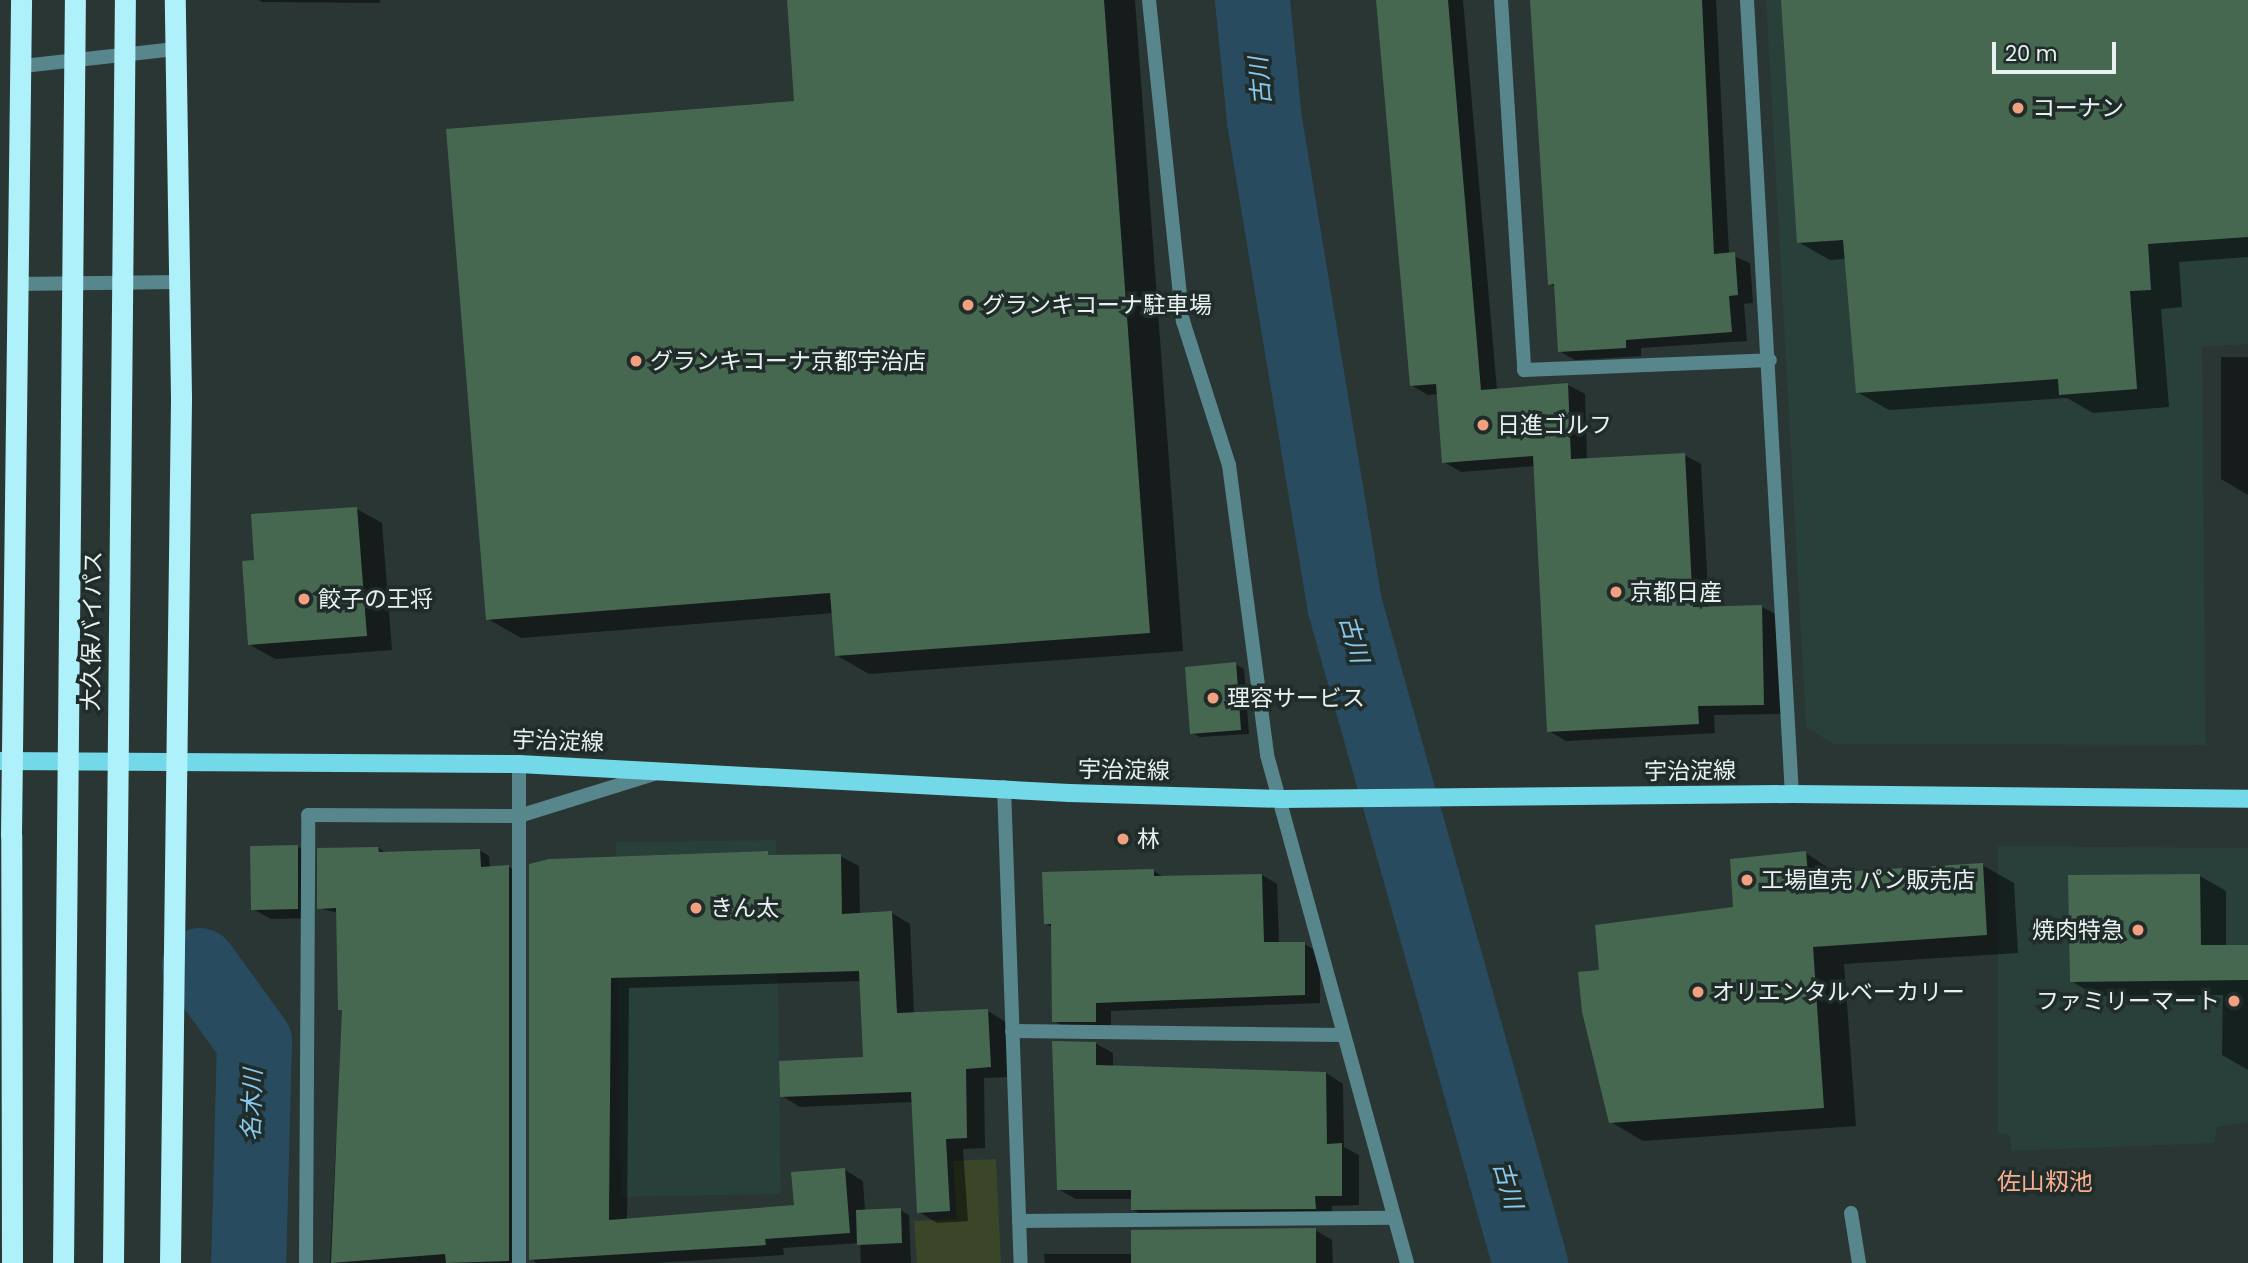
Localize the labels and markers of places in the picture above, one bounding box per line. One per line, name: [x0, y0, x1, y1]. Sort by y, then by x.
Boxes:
place label: コーナン: [2032, 94, 2124, 122]
marker: コーナン: [2010, 100, 2026, 116]
place label: グランキコーナ駐車場: [982, 291, 1212, 319]
marker: グランキコーナ駐車場: [960, 297, 976, 313]
place label: グランキコーナ京都宇治店: [650, 347, 926, 375]
marker: グランキコーナ京都宇治店: [628, 353, 644, 369]
place label: 日進ゴルフ: [1497, 411, 1612, 439]
marker: 日進ゴルフ: [1475, 417, 1491, 433]
place label: 京都日産: [1630, 578, 1722, 606]
marker: 京都日産: [1608, 584, 1624, 600]
place label: 餃子の王将: [318, 585, 433, 613]
marker: 餃子の王将: [296, 591, 312, 607]
place label: 理容サービス: [1227, 684, 1365, 712]
marker: 理容サービス: [1205, 690, 1221, 706]
place label: 林: [1137, 825, 1160, 853]
marker: 林: [1115, 831, 1131, 847]
place label: 工場直売 パン販売店: [1761, 866, 1974, 894]
marker: 工場直売 パン販売店: [1739, 872, 1755, 888]
place label: きん太: [710, 894, 779, 922]
marker: きん太: [688, 900, 704, 916]
place label: 焼肉特急: [2032, 916, 2124, 944]
marker: 焼肉特急: [2130, 922, 2146, 938]
place label: オリエンタルベーカリー: [1712, 978, 1965, 1006]
marker: オリエンタルベーカリー: [1690, 984, 1706, 1000]
place label: ファミリーマート: [2036, 987, 2220, 1015]
marker: ファミリーマート: [2226, 993, 2242, 1009]

